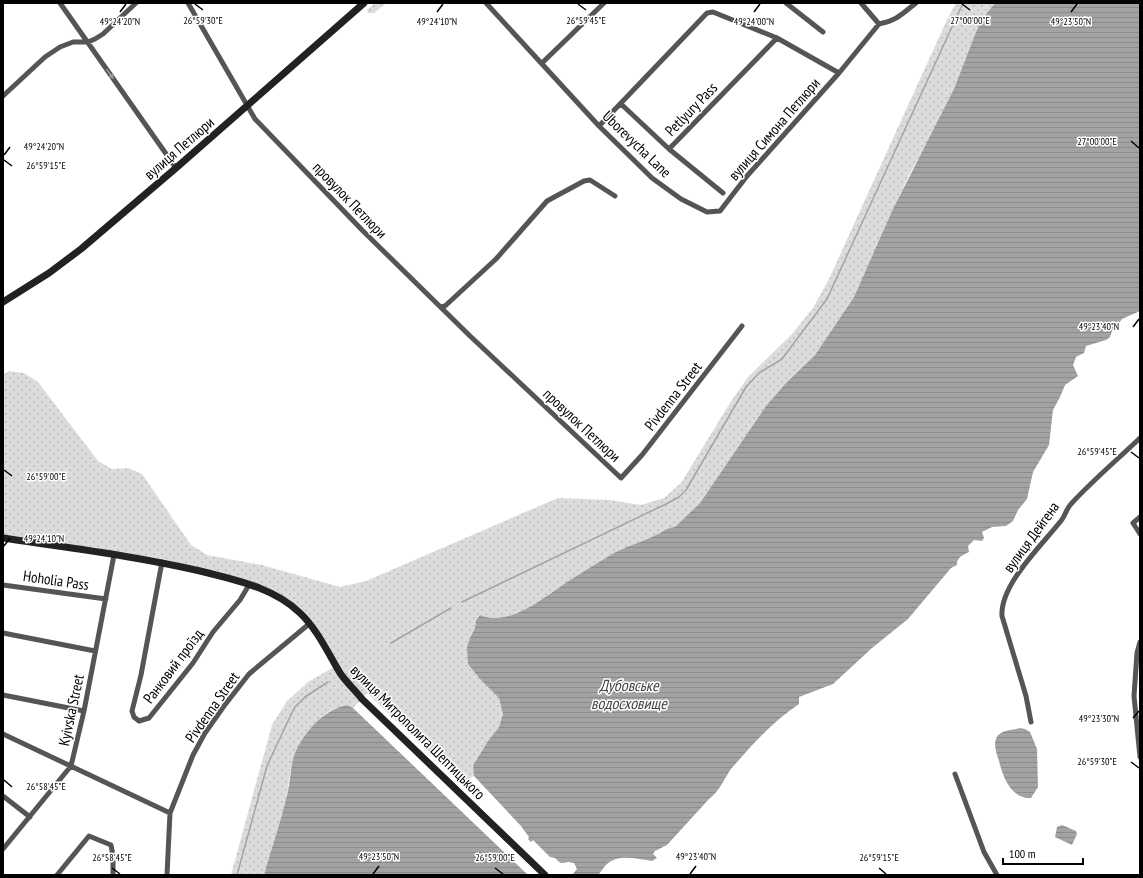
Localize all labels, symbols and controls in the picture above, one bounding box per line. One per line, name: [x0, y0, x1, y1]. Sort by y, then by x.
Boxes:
text: 26°59'30"E: [183, 14, 223, 27]
text: 26°59'45"E: [566, 14, 606, 27]
text: 27°00'00"E: [950, 14, 990, 27]
text: 49°24'20"N: [100, 15, 140, 28]
text: 49°24'10"N: [417, 15, 457, 28]
text: 49°24'00"N: [734, 15, 774, 28]
text: 49°23'50"N: [1051, 15, 1091, 28]
one-way arrow: [106, 68, 114, 79]
street label: вулиця Симона Петлюри: [724, 74, 824, 184]
street label: Petlyury Pass: [661, 78, 721, 140]
street label: Uborevycha Lane: [599, 106, 675, 182]
street label: вулиця Петлюри: [140, 113, 218, 183]
text: 27°00'00"E: [1077, 135, 1117, 148]
text: 49°24'20"N: [24, 140, 64, 153]
street label: провулок Петлюри: [309, 158, 391, 242]
text: 26°59'15"E: [26, 159, 66, 172]
text: 49°23'40"N: [1079, 320, 1119, 333]
street label: Pivdenna Street: [640, 358, 706, 434]
street label: провулок Петлюри: [539, 384, 625, 466]
text: 26°59'45"E: [1077, 445, 1117, 458]
text: 26°59'00"E: [26, 470, 66, 483]
street label: вулиця Дейгена: [999, 498, 1063, 576]
text: 49°24'10"N: [24, 532, 64, 545]
street label: Hoholia Pass: [22, 566, 90, 594]
street label: Ранковий проїзд: [139, 625, 207, 707]
street label: вулиця Митрополита Шептицького: [347, 661, 489, 803]
street label: Pivdenna Street: [181, 668, 243, 746]
street label: Kyivska Street: [54, 673, 88, 747]
water label: Дубовське водосховище: [591, 675, 668, 713]
text: 49°23'30"N: [1079, 712, 1119, 725]
text: 26°59'30"E: [1077, 755, 1117, 768]
text: 26°58'45"E: [26, 780, 66, 793]
scale bar: [1003, 840, 1083, 866]
text: 100 m: [1009, 846, 1036, 861]
text: 49°23'50"N: [359, 850, 399, 863]
text: 49°23'40"N: [676, 850, 716, 863]
text: 26°58'45"E: [92, 851, 132, 864]
text: 26°59'00"E: [475, 851, 515, 864]
text: 26°59'15"E: [859, 851, 899, 864]

